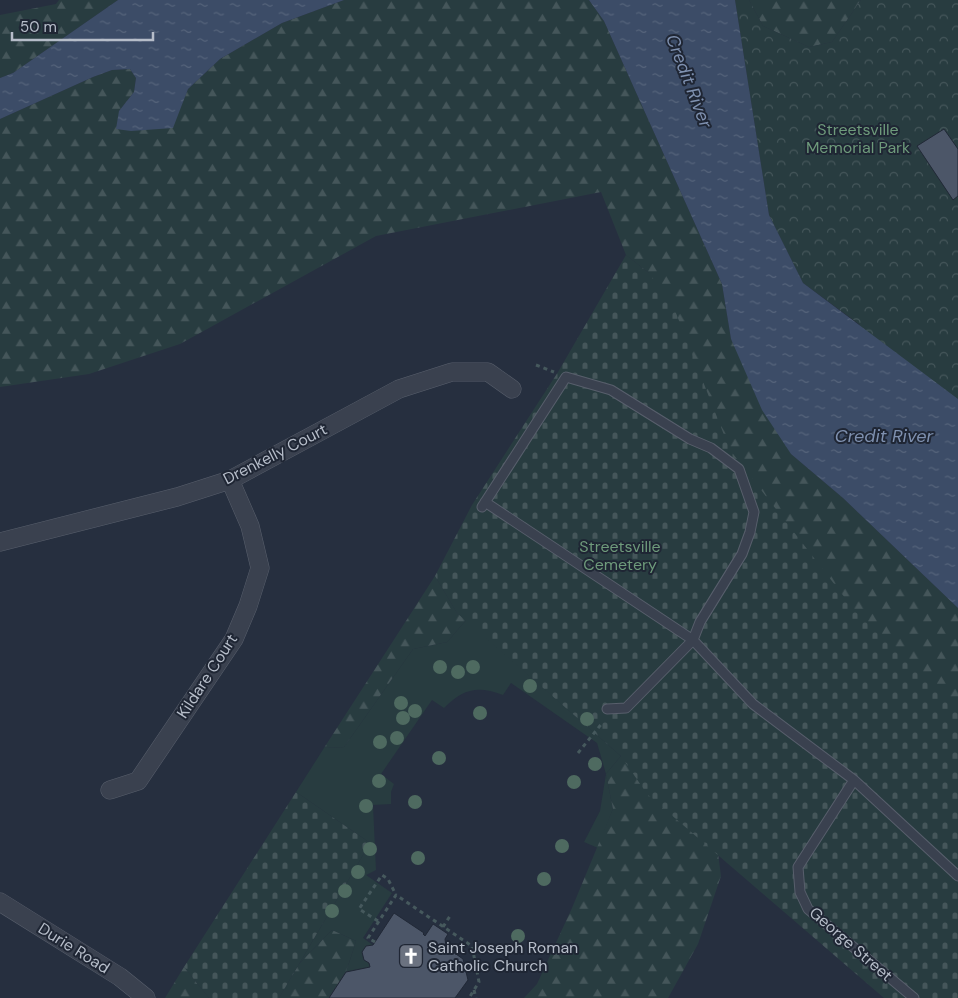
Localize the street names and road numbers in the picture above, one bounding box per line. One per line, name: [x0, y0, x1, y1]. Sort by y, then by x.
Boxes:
street label: Drenkelly Court: [219, 419, 331, 489]
street label: Kildare Court: [172, 630, 242, 722]
street label: George Street: [805, 902, 897, 986]
street label: Durie Road: [34, 918, 114, 978]

